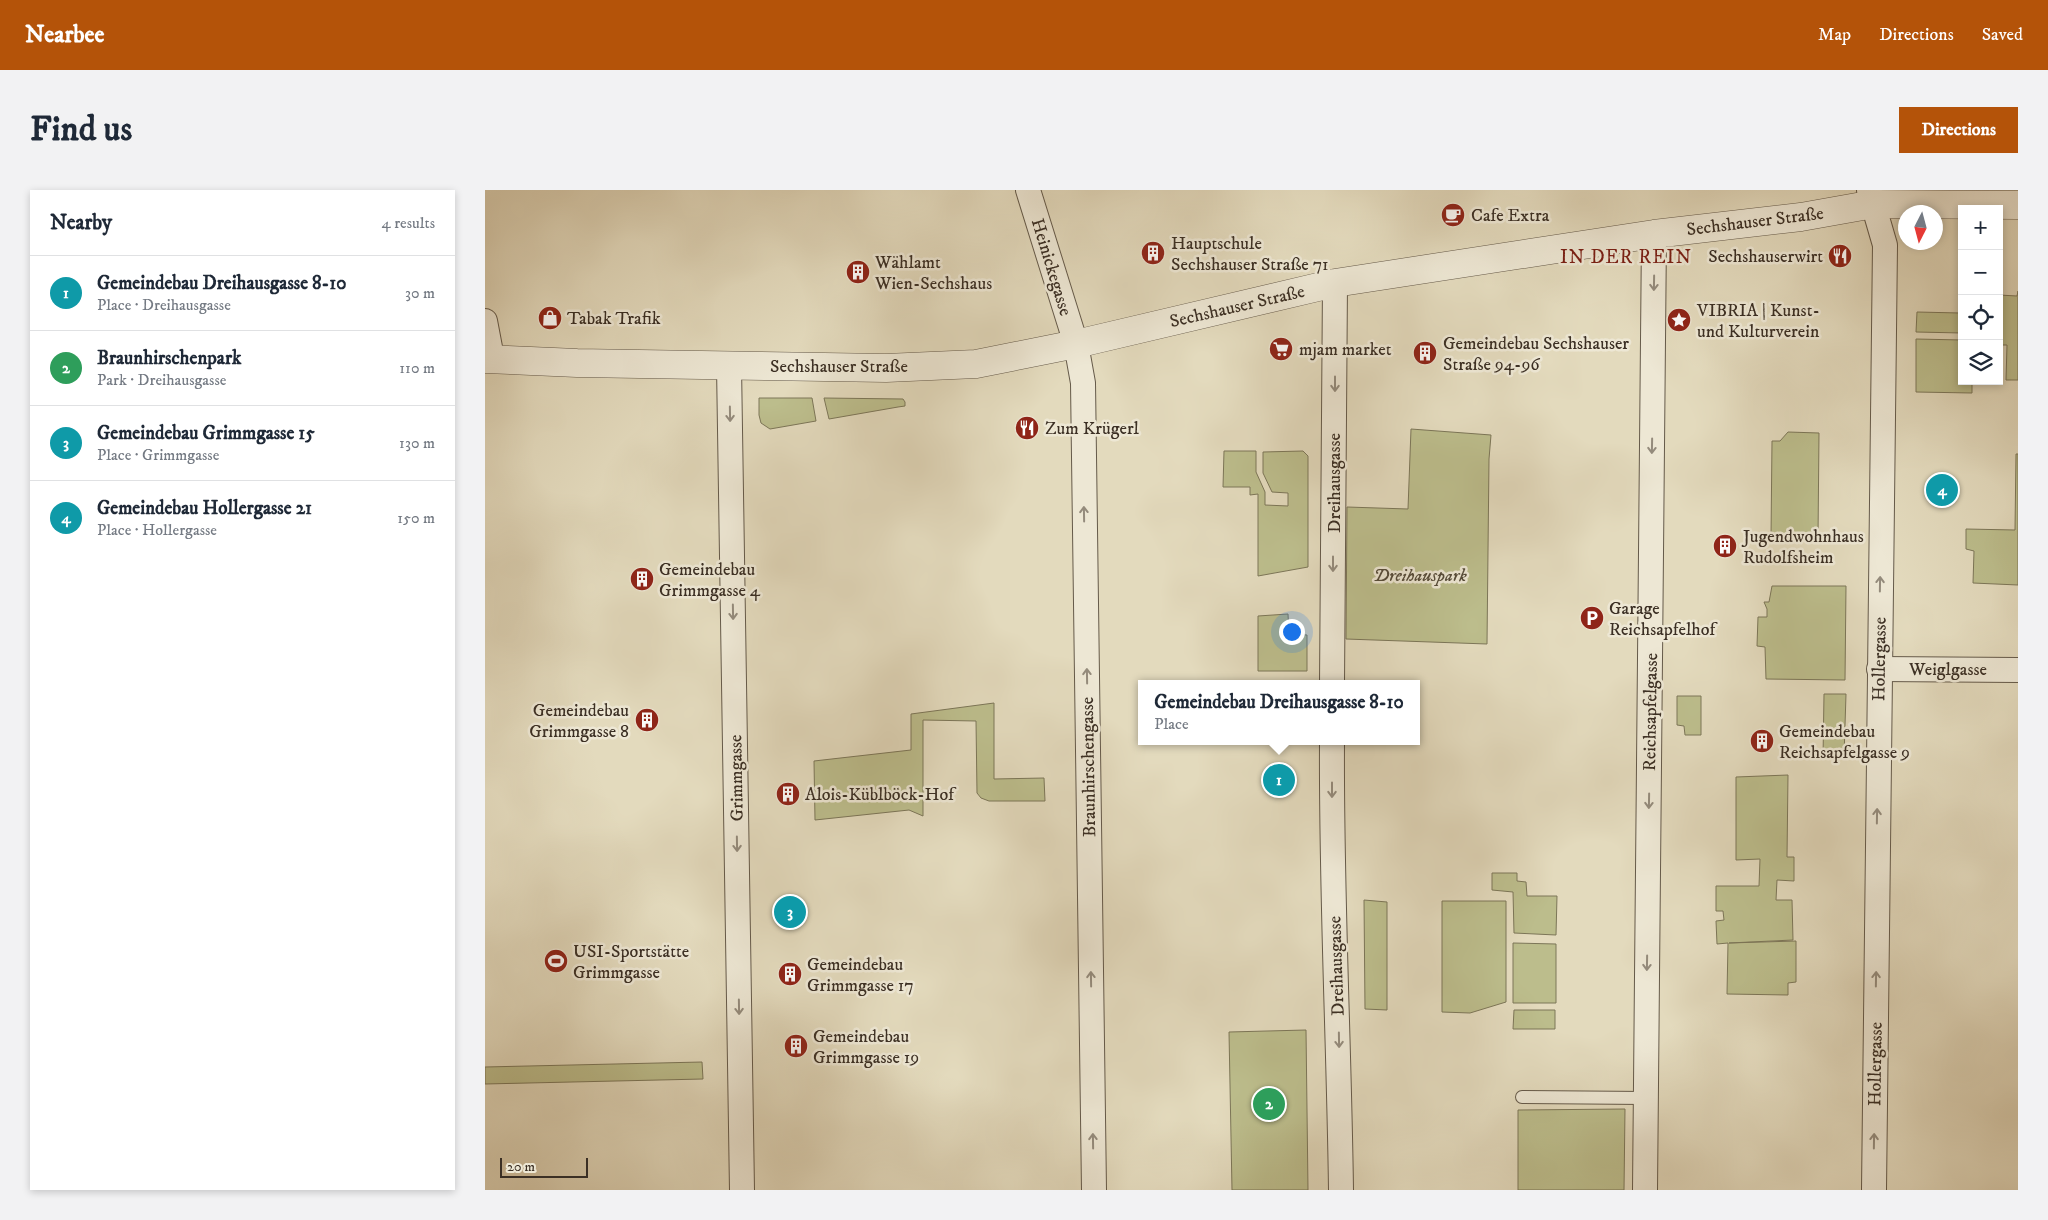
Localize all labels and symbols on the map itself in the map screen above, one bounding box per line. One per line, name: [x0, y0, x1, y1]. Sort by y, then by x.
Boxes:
cafe icon: Cafe Extra: [1440, 202, 1466, 228]
street label: Sechshauser Straße: [1685, 203, 1825, 241]
place label: Cafe Extra: [1471, 205, 1550, 227]
north arrow: [1898, 205, 1943, 250]
street label: Heinickegasse: [1026, 216, 1076, 319]
place label: Hauptschule Sechshauser Straße 71: [1171, 233, 1329, 276]
building icon: Hauptschule Sechshauser Straße 71: [1140, 240, 1166, 266]
restaurant icon: Sechshauserwirt: [1827, 243, 1853, 269]
district label: IN DER REIN: [1560, 246, 1692, 269]
place label: Sechshauserwirt: [1708, 246, 1823, 268]
place label: Wählamt Wien-Sechshaus: [874, 252, 992, 295]
building icon: Wählamt Wien-Sechshaus: [845, 259, 871, 285]
one-way arrow: [1649, 274, 1659, 291]
street label: Sechshauser Straße: [1168, 281, 1307, 333]
place label: VIBRIA | Kunst- und Kulturverein: [1696, 300, 1820, 343]
shop icon: Tabak Trafik: [537, 305, 563, 331]
place icon: VIBRIA | Kunst- und Kulturverein: [1666, 307, 1692, 333]
place label: Tabak Trafik: [567, 308, 661, 330]
place label: Gemeindebau Sechshauser Straße 94-96: [1443, 333, 1629, 376]
supermarket icon: mjam market: [1268, 336, 1294, 362]
place label: mjam market: [1299, 339, 1392, 361]
building icon: Gemeindebau Sechshauser Straße 94-96: [1412, 340, 1438, 366]
street label: Sechshauser Straße: [770, 356, 908, 378]
one-way arrow: [1330, 376, 1339, 392]
one-way arrow: [725, 406, 735, 422]
restaurant icon: Zum Krügerl: [1014, 415, 1040, 441]
place label: Zum Krügerl: [1045, 418, 1139, 440]
street label: Dreihausgasse: [1324, 433, 1346, 533]
one-way arrow: [1647, 437, 1657, 453]
pin: 4: [1926, 471, 1958, 509]
one-way arrow: [1080, 506, 1089, 522]
place label: Jugendwohnhaus Rudolfsheim: [1741, 526, 1864, 569]
building icon: Jugendwohnhaus Rudolfsheim: [1712, 533, 1738, 559]
one-way arrow: [1328, 556, 1338, 572]
place label: Gemeindebau Grimmgasse 4: [659, 559, 761, 602]
park label: Dreihauspark: [1373, 565, 1467, 587]
building icon: Gemeindebau Grimmgasse 4: [629, 566, 655, 592]
one-way arrow: [1875, 576, 1885, 592]
place label: Garage Reichsapfelhof: [1609, 598, 1718, 641]
one-way arrow: [728, 604, 738, 620]
parking icon: Garage Reichsapfelhof: [1579, 605, 1605, 631]
street label: Hollergasse: [1868, 617, 1892, 701]
your location: [1279, 619, 1305, 645]
street label: Reichsapfelgasse: [1639, 653, 1663, 771]
street label: Weiglgasse: [1908, 659, 1987, 681]
one-way arrow: [1082, 669, 1092, 685]
street label: Braunhirschengasse: [1077, 697, 1101, 837]
place label: Gemeindebau Grimmgasse 8: [529, 700, 629, 743]
building icon: Gemeindebau Grimmgasse 8: [634, 707, 660, 733]
place label: Gemeindebau Reichsapfelgasse 9: [1779, 721, 1910, 764]
building icon: Gemeindebau Reichsapfelgasse 9: [1749, 728, 1775, 754]
street label: Grimmgasse: [725, 734, 749, 822]
pin: 1: [1263, 761, 1295, 799]
building icon: Alois-Küblböck-Hof: [775, 781, 801, 807]
one-way arrow: [1327, 782, 1337, 798]
place label: Alois-Küblböck-Hof: [805, 784, 957, 806]
one-way arrow: [1644, 792, 1654, 808]
one-way arrow: [1872, 809, 1882, 825]
one-way arrow: [732, 836, 742, 852]
pin: 3: [774, 893, 806, 931]
street label: Dreihausgasse: [1324, 916, 1350, 1016]
place label: USI-Sportstätte Grimmgasse: [573, 941, 689, 984]
sports icon: USI-Sportstätte Grimmgasse: [543, 948, 569, 974]
place label: Gemeindebau Grimmgasse 17: [807, 954, 914, 997]
one-way arrow: [1642, 954, 1652, 971]
building icon: Gemeindebau Grimmgasse 17: [777, 961, 803, 987]
one-way arrow: [1086, 971, 1096, 988]
one-way arrow: [1871, 971, 1881, 988]
one-way arrow: [734, 998, 744, 1015]
street label: Hollergasse: [1864, 1022, 1888, 1106]
place label: Gemeindebau Grimmgasse 19: [813, 1026, 919, 1069]
one-way arrow: [1334, 1032, 1344, 1048]
building icon: Gemeindebau Grimmgasse 19: [783, 1033, 809, 1059]
pin: 2: [1253, 1085, 1285, 1123]
one-way arrow: [1088, 1134, 1098, 1150]
one-way arrow: [1869, 1134, 1879, 1150]
scale bar: [500, 1155, 587, 1178]

